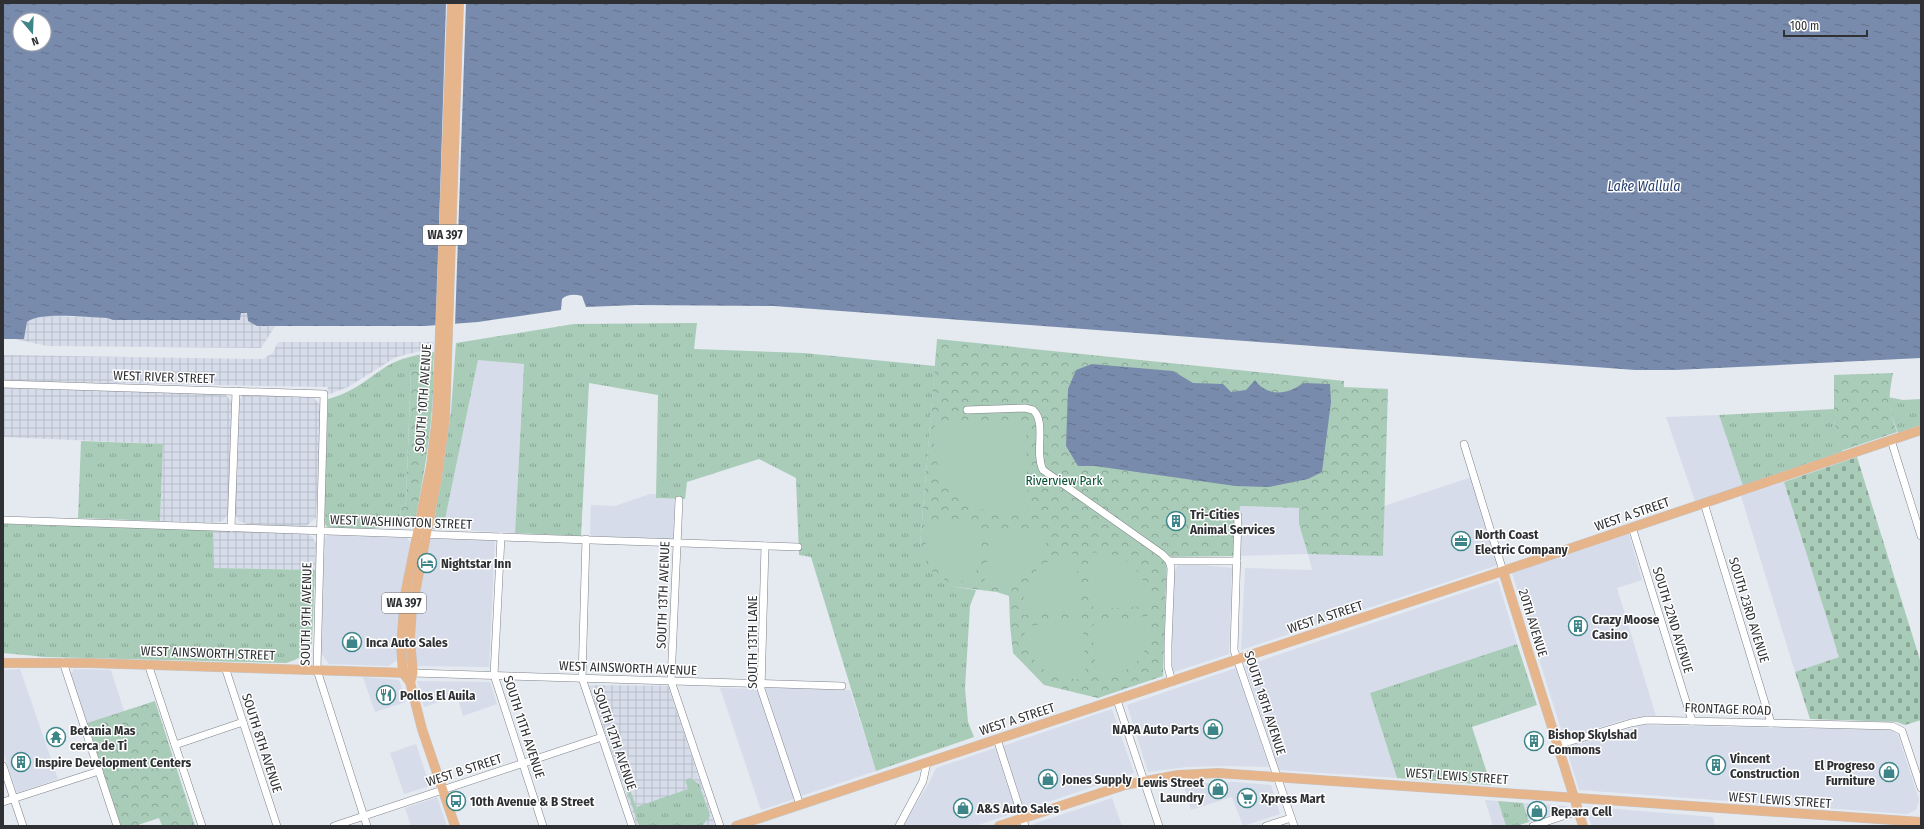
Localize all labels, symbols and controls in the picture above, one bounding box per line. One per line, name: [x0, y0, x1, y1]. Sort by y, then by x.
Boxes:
north arrow: [12, 12, 52, 52]
scale bar: [1784, 12, 1867, 38]
text: 100 m: [1790, 19, 1819, 33]
text: N: [30, 34, 40, 48]
water label: Lake Wallula: [1608, 178, 1680, 195]
road number: WA 397: [423, 225, 467, 245]
street label: SOUTH 10TH AVENUE: [412, 343, 434, 453]
street label: WEST RIVER STREET: [113, 368, 215, 386]
park label: Riverview Park: [1025, 473, 1104, 488]
street label: WEST A STREET: [1593, 494, 1671, 534]
place label: Tri-Cities Animal Services: [1189, 507, 1275, 537]
building icon: Tri-Cities Animal Services: [1165, 510, 1187, 532]
street label: WEST WASHINGTON STREET: [330, 512, 472, 532]
place label: North Coast Electric Company: [1475, 527, 1568, 557]
office icon: North Coast Electric Company: [1450, 530, 1472, 552]
street label: SOUTH 13TH AVENUE: [654, 541, 672, 649]
hotel icon: Nightstar Inn: [416, 552, 438, 574]
street label: SOUTH 23RD AVENUE: [1726, 555, 1772, 665]
place label: Nightstar Inn: [441, 556, 511, 571]
street label: SOUTH 9TH AVENUE: [298, 562, 314, 666]
street label: SOUTH 22ND AVENUE: [1650, 565, 1696, 675]
street label: 20TH AVENUE: [1516, 587, 1550, 659]
road number: WA 397: [382, 593, 426, 613]
street label: SOUTH 13TH LANE: [745, 595, 760, 689]
street label: WEST A STREET: [1285, 598, 1365, 636]
place label: Crazy Moose Casino: [1592, 612, 1660, 642]
building icon: Crazy Moose Casino: [1567, 615, 1589, 637]
shop icon: Inca Auto Sales: [341, 631, 363, 653]
place label: Inca Auto Sales: [366, 635, 448, 650]
street label: WEST AINSWORTH STREET: [140, 643, 276, 663]
street label: SOUTH 18TH AVENUE: [1241, 649, 1289, 757]
street label: WEST AINSWORTH AVENUE: [559, 658, 697, 678]
street label: SOUTH 11TH AVENUE: [500, 674, 548, 780]
restaurant icon: Pollos El Auila: [375, 684, 397, 706]
street label: SOUTH 12TH AVENUE: [590, 686, 640, 792]
place label: Pollos El Auila: [400, 688, 476, 703]
street label: SOUTH 8TH AVENUE: [239, 692, 285, 794]
street label: WEST A STREET: [977, 700, 1057, 738]
street label: FRONTAGE ROAD: [1684, 700, 1772, 718]
shop icon: NAPA Auto Parts: [1202, 718, 1224, 740]
place label: NAPA Auto Parts: [1112, 722, 1199, 737]
place label: Betania Mas cerca de Ti: [70, 723, 136, 753]
temple icon: Betania Mas cerca de Ti: [45, 726, 67, 748]
place label: Bishop Skylshad Commons: [1548, 727, 1637, 757]
building icon: Bishop Skylshad Commons: [1523, 730, 1545, 752]
building icon: Inspire Development Centers: [10, 751, 32, 773]
street label: WEST B STREET: [424, 751, 504, 789]
place label: Vincent Construction: [1729, 751, 1800, 781]
building icon: Vincent Construction: [1705, 754, 1727, 776]
place label: Inspire Development Centers: [35, 755, 192, 770]
place label: El Progreso Furniture: [1814, 758, 1875, 788]
shop icon: El Progreso Furniture: [1878, 761, 1900, 783]
street label: WEST LEWIS STREET: [1405, 765, 1509, 787]
shop icon: Jones Supply: [1037, 768, 1059, 790]
place label: Jones Supply: [1061, 772, 1133, 787]
place label: Lewis Street Laundry: [1137, 775, 1205, 805]
shop icon: Lewis Street Laundry: [1207, 778, 1229, 800]
supermarket icon: Xpress Mart: [1236, 787, 1258, 809]
street label: WEST LEWIS STREET: [1728, 789, 1832, 811]
bus stop icon: 10th Avenue & B Street: [445, 790, 467, 812]
place label: Xpress Mart: [1260, 791, 1326, 806]
place label: 10th Avenue & B Street: [470, 794, 595, 809]
shop icon: A&S Auto Sales: [952, 797, 974, 819]
shop icon: Repara Cell: [1526, 800, 1548, 822]
place label: A&S Auto Sales: [976, 801, 1059, 816]
place label: Repara Cell: [1551, 804, 1612, 819]

